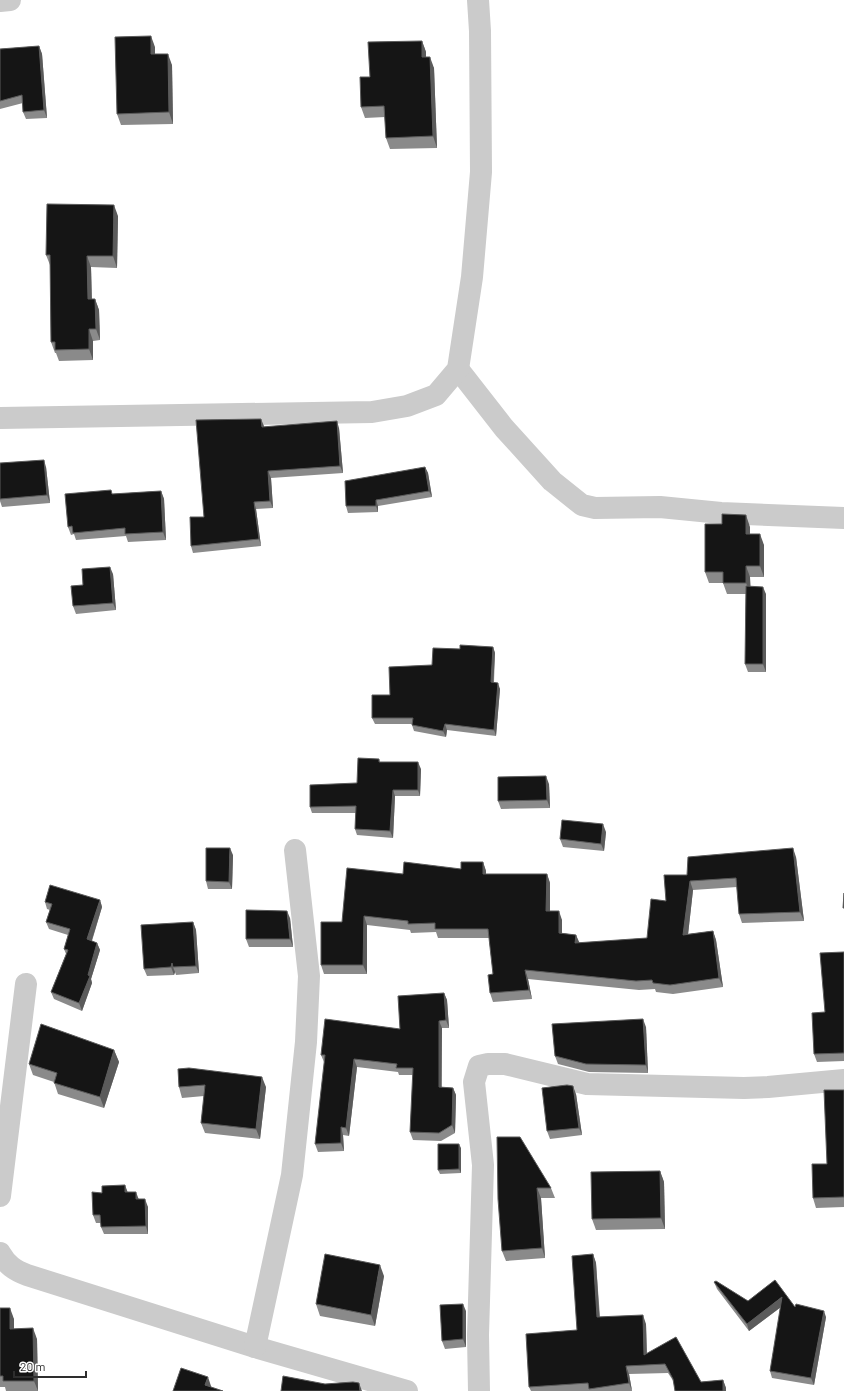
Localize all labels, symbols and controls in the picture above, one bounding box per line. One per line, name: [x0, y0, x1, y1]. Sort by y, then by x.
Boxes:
scale bar: [14, 1353, 86, 1379]
text: 20 m: [20, 1359, 46, 1373]

